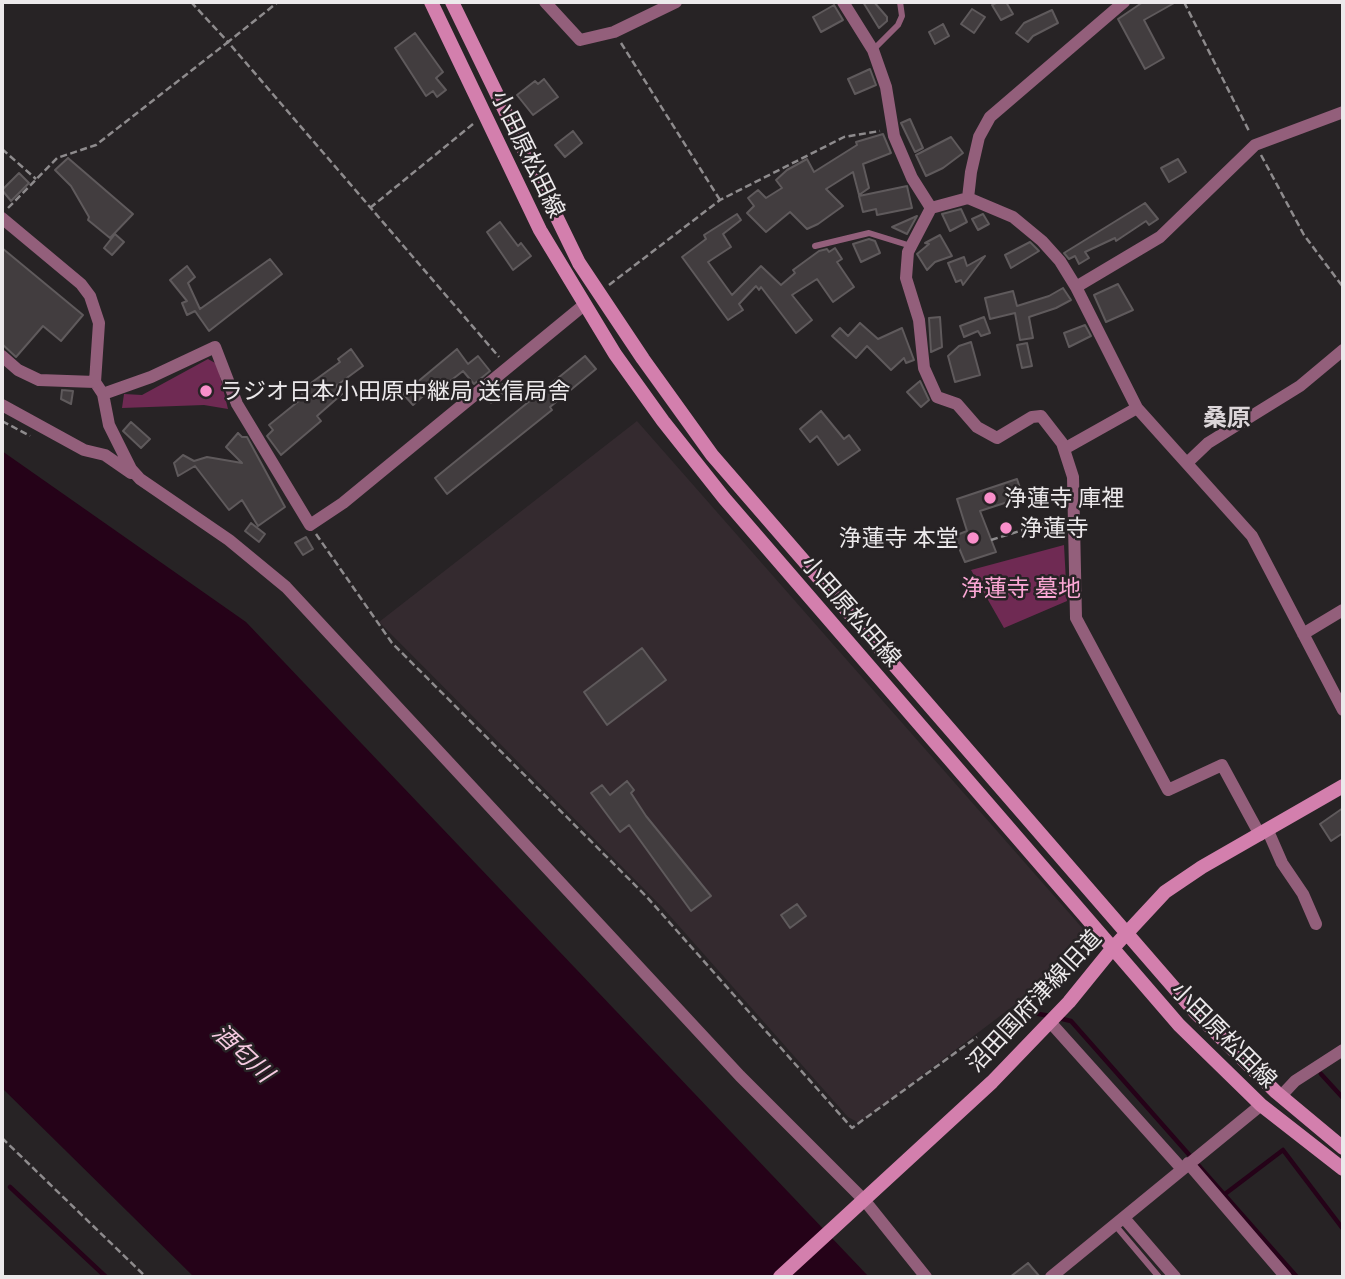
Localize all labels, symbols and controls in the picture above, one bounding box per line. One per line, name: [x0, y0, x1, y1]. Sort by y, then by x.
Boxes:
street label: 小田原松田線: [485, 86, 571, 222]
place label: ラジオ日本小田原中継局 送信局舎: [220, 377, 570, 405]
marker: ラジオ日本小田原中継局 送信局舎: [198, 383, 214, 399]
district label: 桑原: [1203, 404, 1251, 432]
place label: 浄蓮寺 庫裡: [1004, 484, 1124, 512]
marker: 浄蓮寺 庫裡: [982, 490, 998, 506]
place label: 浄蓮寺: [1020, 514, 1089, 542]
marker: 浄蓮寺: [998, 520, 1014, 536]
place label: 浄蓮寺 本堂: [839, 524, 959, 552]
marker: 浄蓮寺 本堂: [965, 530, 981, 546]
street label: 小田原松田線: [795, 550, 907, 672]
park label: 浄蓮寺 墓地: [961, 574, 1081, 602]
street label: 沼田国府津線旧道: [961, 924, 1107, 1078]
street label: 小田原松田線: [1165, 976, 1283, 1094]
water label: 酒匂川: [207, 1018, 279, 1088]

